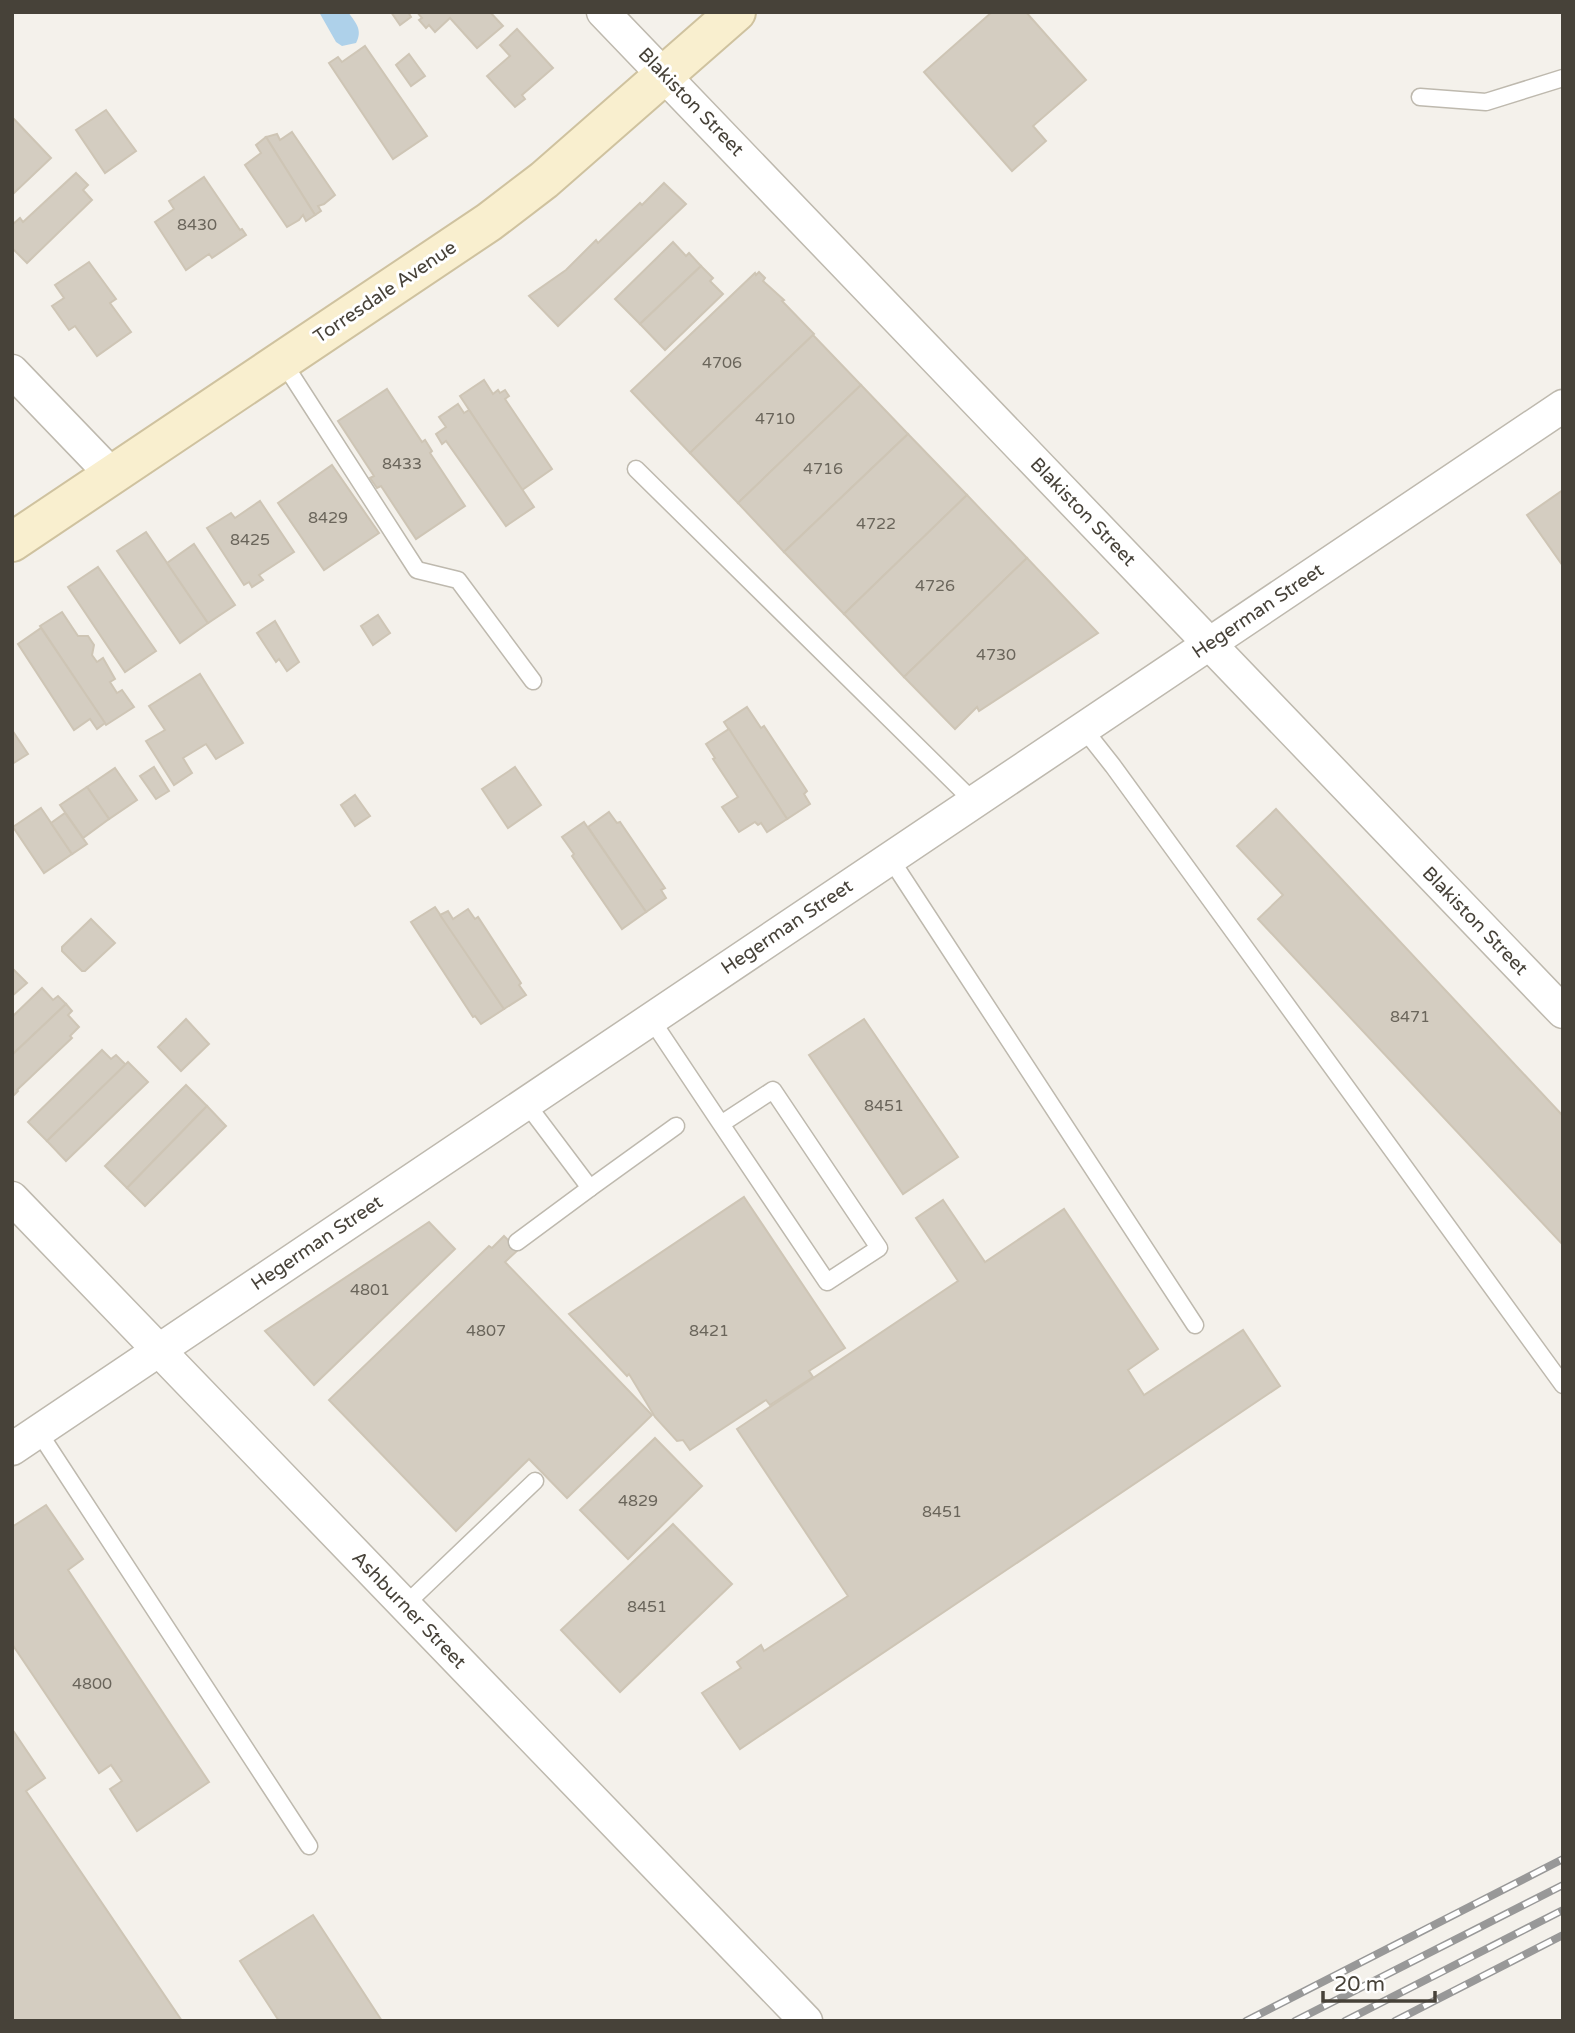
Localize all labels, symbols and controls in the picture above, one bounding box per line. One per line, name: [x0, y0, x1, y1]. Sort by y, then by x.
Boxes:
street label: Blakiston Street: [634, 43, 748, 161]
house number: 8430: [177, 215, 217, 235]
street label: Torresdale Avenue: [310, 236, 460, 348]
house number: 4706: [702, 353, 742, 373]
house number: 4710: [755, 409, 795, 429]
street label: Blakiston Street: [1026, 453, 1140, 571]
house number: 8433: [382, 454, 422, 474]
house number: 4716: [803, 459, 843, 479]
house number: 8429: [308, 508, 348, 528]
house number: 4722: [856, 514, 896, 534]
house number: 8425: [230, 530, 270, 550]
street label: Hegerman Street: [1188, 559, 1328, 663]
house number: 4726: [915, 576, 955, 596]
house number: 4730: [976, 645, 1016, 665]
street label: Blakiston Street: [1418, 862, 1532, 980]
street label: Hegerman Street: [717, 875, 857, 979]
house number: 8471: [1390, 1007, 1430, 1027]
house number: 8451: [864, 1096, 904, 1116]
street label: Hegerman Street: [247, 1191, 387, 1295]
house number: 4801: [350, 1280, 390, 1300]
house number: 4807: [466, 1321, 506, 1341]
house number: 8421: [689, 1321, 729, 1341]
house number: 4829: [618, 1491, 658, 1511]
house number: 8451: [922, 1502, 962, 1522]
street label: Ashburner Street: [347, 1547, 471, 1673]
house number: 8451: [627, 1597, 667, 1617]
house number: 4800: [72, 1674, 112, 1694]
scale bar: [1323, 1960, 1435, 2004]
text: 20 m: [1334, 1972, 1385, 1997]

